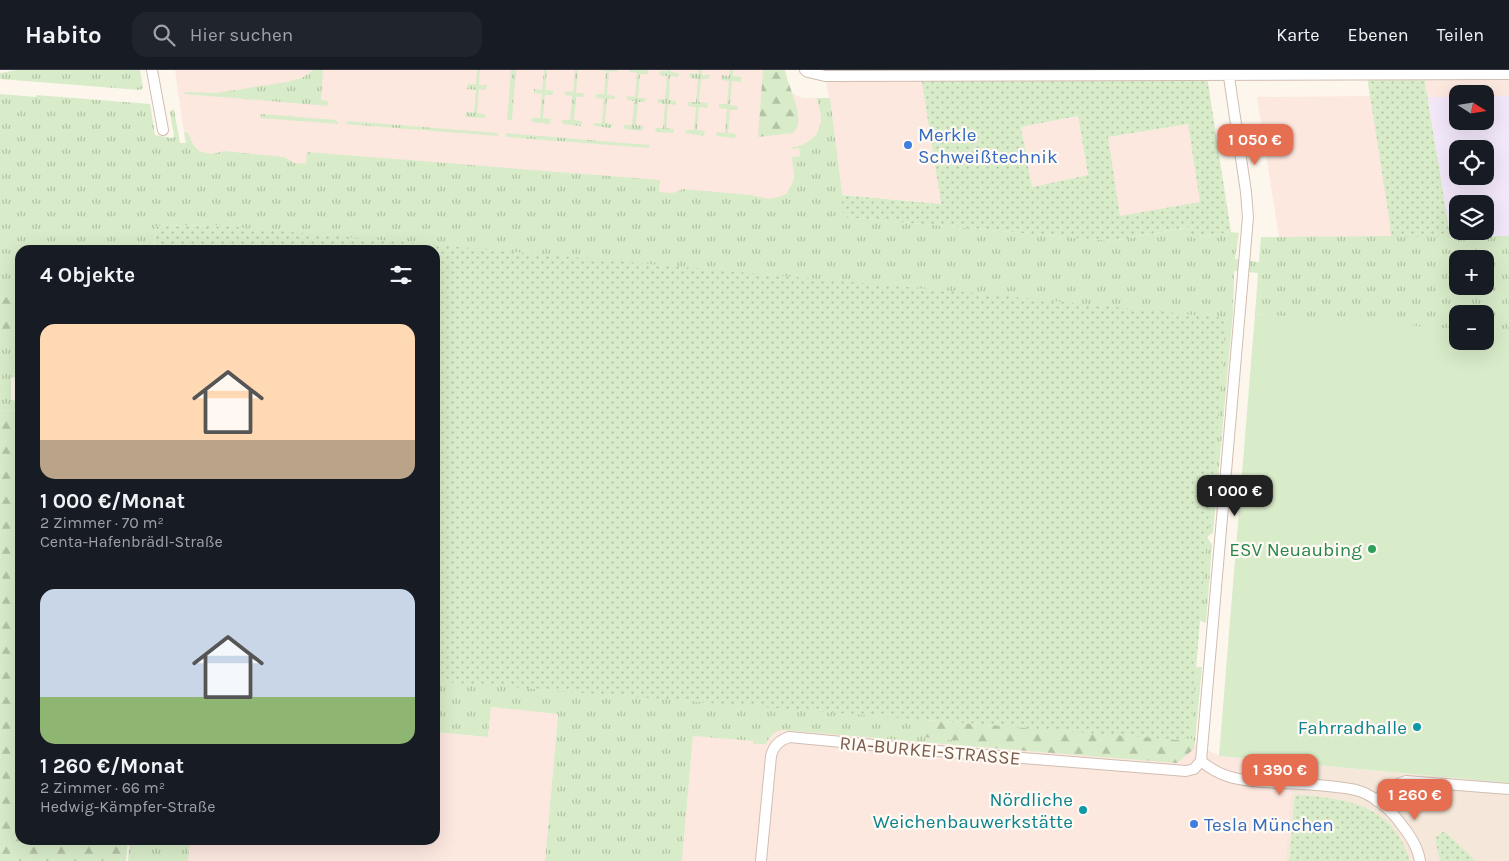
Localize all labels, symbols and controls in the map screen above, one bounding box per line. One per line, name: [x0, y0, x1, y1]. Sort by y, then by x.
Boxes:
search box: [132, 12, 482, 57]
text: Habito: [25, 21, 102, 49]
icon: search: [150, 21, 178, 49]
text: Hier suchen: [190, 24, 293, 46]
text: Karte: [1276, 24, 1320, 46]
text: Ebenen: [1348, 24, 1409, 46]
text: Teilen: [1437, 24, 1484, 46]
north arrow: [1449, 85, 1494, 130]
map controls: [1449, 85, 1494, 350]
place label: Merkle Schweißtechnik: [918, 124, 1058, 168]
pin: 1 050 €: [1209, 124, 1301, 166]
text: 1 050 €: [1228, 130, 1282, 149]
marker: Merkle Schweißtechnik: [902, 139, 914, 151]
button: locate: [1449, 140, 1494, 185]
button: layers: [1449, 195, 1494, 240]
button: +: [1449, 250, 1494, 295]
icon: filters: [387, 261, 415, 289]
text: 4 Objekte: [40, 263, 135, 287]
button: −: [1449, 305, 1494, 350]
icon: home: [183, 357, 273, 447]
pin: 1 000 €: [1189, 474, 1281, 517]
text: 1 000 €: [1208, 481, 1262, 500]
text: 1 000 €/Monat: [40, 489, 185, 513]
text: 2 Zimmer · 70 m²: [40, 513, 164, 532]
text: Centa-Hafenbrädl-Straße: [40, 532, 223, 551]
place label: ESV Neuaubing: [1229, 539, 1362, 561]
marker: ESV Neuaubing: [1366, 543, 1378, 555]
icon: home: [183, 622, 273, 712]
place label: Fahrradhalle: [1298, 717, 1407, 739]
marker: Fahrradhalle: [1411, 721, 1423, 733]
street label: RIA-BURKEI-STRASSE: [838, 732, 1021, 770]
text: 1 260 €/Monat: [40, 754, 184, 778]
pin: 1 390 €: [1234, 754, 1326, 796]
text: 1 390 €: [1253, 760, 1307, 779]
text: 2 Zimmer · 66 m²: [40, 778, 165, 797]
pin: 1 260 €: [1369, 778, 1461, 821]
text: 1 260 €: [1388, 785, 1442, 804]
place label: Nördliche Weichenbauwerkstätte: [873, 789, 1073, 833]
text: Hedwig-Kämpfer-Straße: [40, 797, 216, 816]
marker: Nördliche Weichenbauwerkstätte: [1077, 804, 1089, 816]
place label: Tesla München: [1204, 814, 1334, 836]
marker: Tesla München: [1188, 818, 1200, 830]

